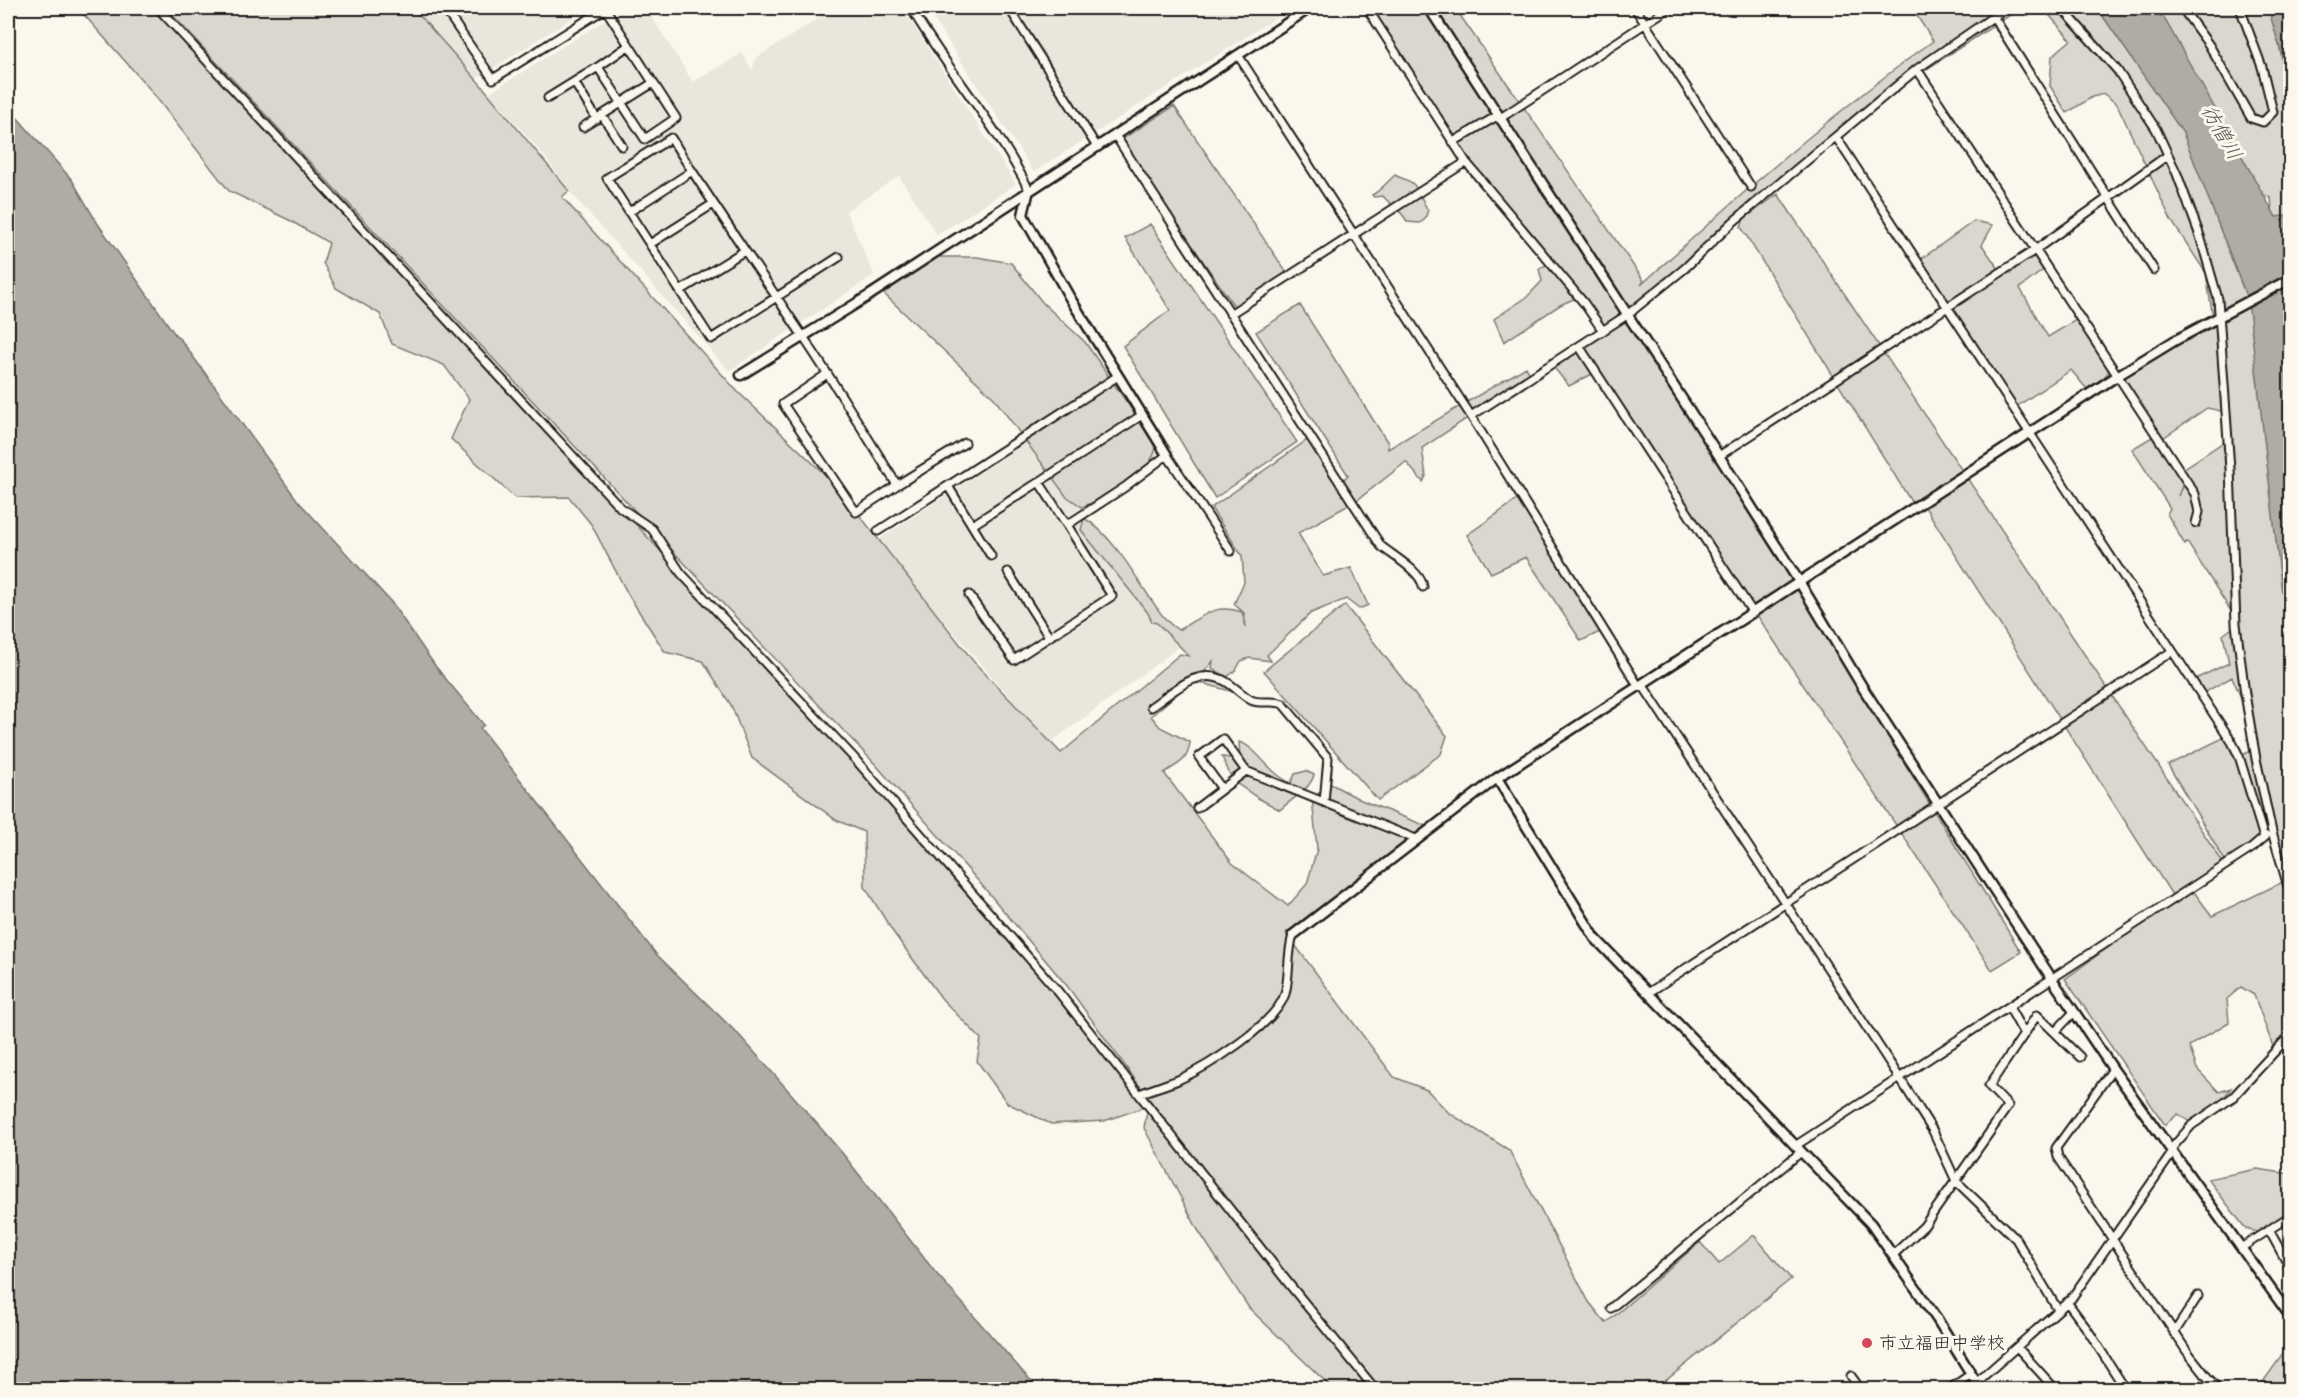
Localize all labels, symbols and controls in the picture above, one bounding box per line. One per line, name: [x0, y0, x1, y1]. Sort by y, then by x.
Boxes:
water label: 彷僧川: [2196, 101, 2247, 164]
place label: 市立福田中学校: [1879, 1333, 2005, 1354]
marker: 市立福田中学校: [1860, 1336, 1874, 1350]

